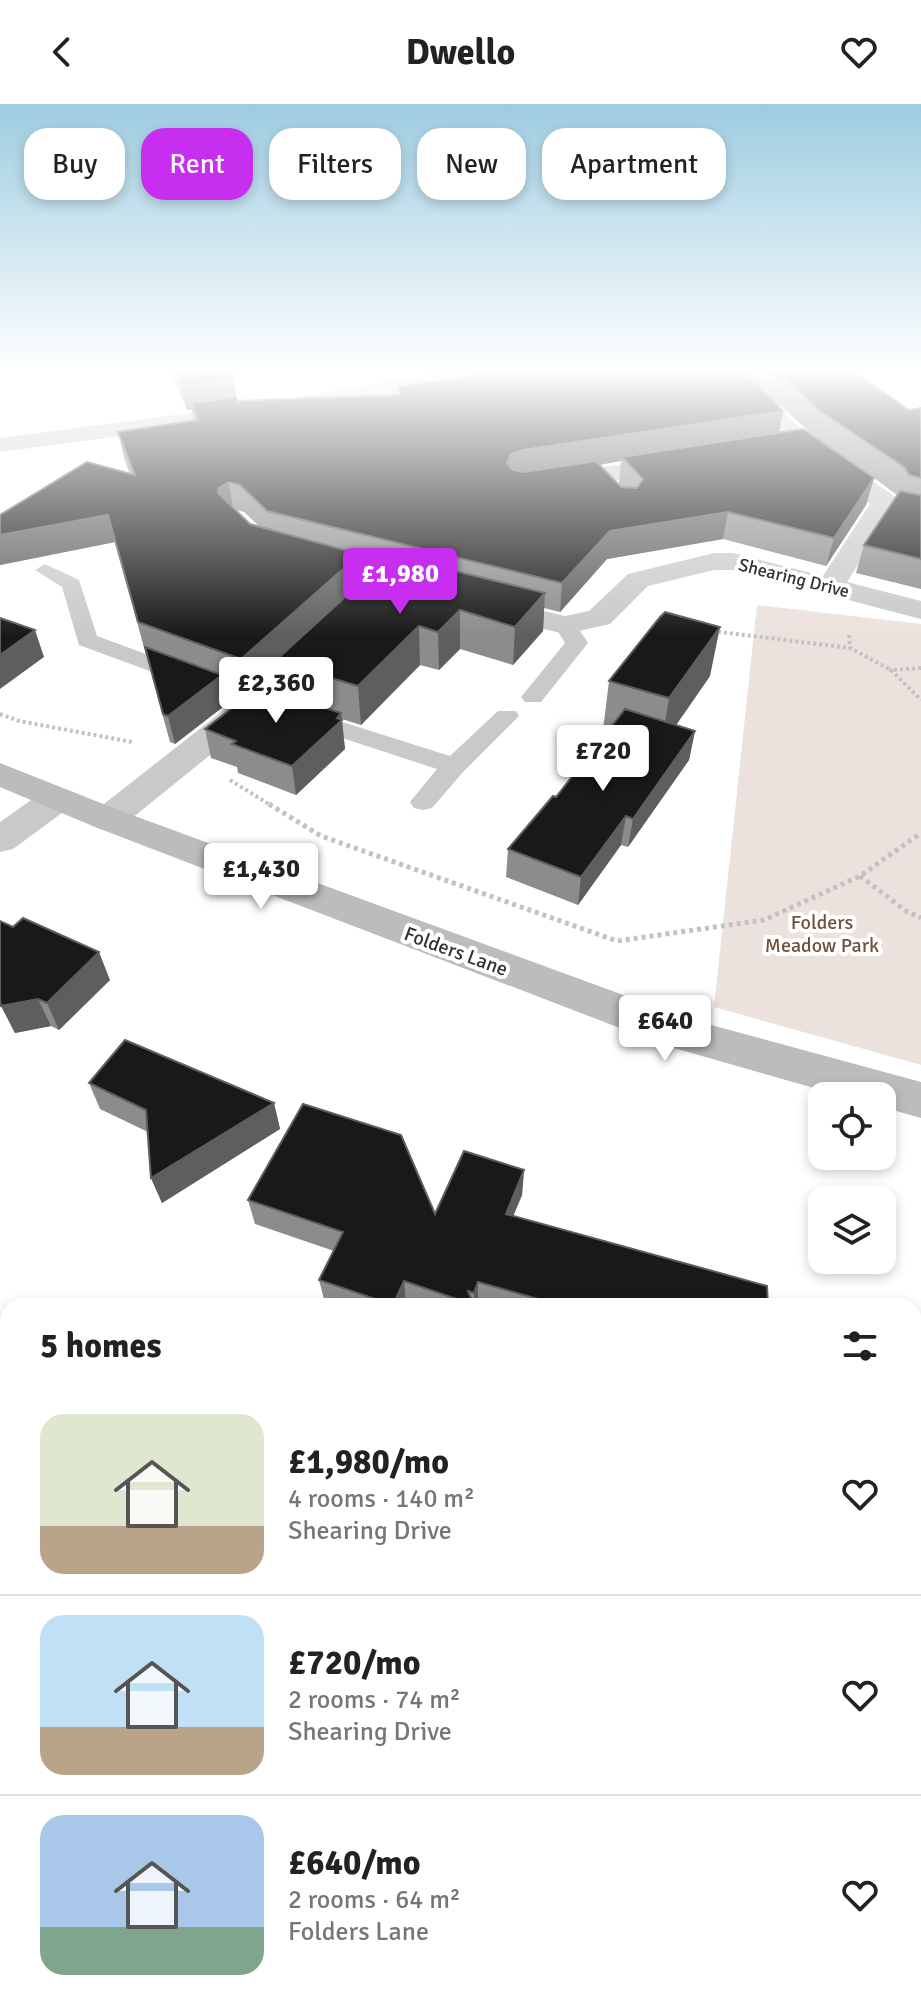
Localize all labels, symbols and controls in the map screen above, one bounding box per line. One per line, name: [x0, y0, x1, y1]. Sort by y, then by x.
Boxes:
icon: back: [40, 30, 84, 74]
text: Dwello: [406, 30, 515, 75]
icon: heart: [837, 30, 881, 74]
chip: Buy: [24, 128, 125, 200]
chip: Rent: [141, 128, 253, 200]
chip: Filters: [269, 128, 401, 200]
chip: New: [417, 128, 526, 200]
chip: Apartment: [542, 128, 726, 200]
pin: £1,980: [335, 548, 465, 616]
street label: Shearing Drive: [736, 554, 852, 602]
text: £1,980: [361, 558, 439, 590]
pin: £2,360: [211, 657, 341, 725]
text: £2,360: [237, 667, 315, 699]
pin: £720: [556, 725, 650, 793]
text: £720: [575, 735, 631, 767]
pin: £1,430: [196, 843, 326, 911]
text: £1,430: [222, 853, 300, 885]
park label: Folders Meadow Park: [765, 910, 879, 958]
street label: Folders Lane: [401, 921, 511, 982]
pin: £640: [618, 995, 712, 1063]
text: £640: [637, 1005, 693, 1037]
map controls: [808, 1082, 896, 1274]
button: locate: [808, 1082, 896, 1170]
button: layers: [808, 1186, 896, 1274]
icon: filters: [838, 1324, 882, 1368]
text: 5 homes: [40, 1325, 161, 1367]
text: £1,980/mo: [288, 1441, 449, 1483]
icon: home: [104, 1446, 200, 1542]
icon: heart: [838, 1472, 882, 1516]
text: 4 rooms · 140 m²: [288, 1483, 475, 1515]
text: Shearing Drive: [288, 1515, 452, 1547]
text: £720/mo: [288, 1642, 421, 1684]
icon: home: [104, 1647, 200, 1743]
icon: heart: [838, 1673, 882, 1717]
text: 2 rooms · 74 m²: [288, 1684, 461, 1716]
text: Shearing Drive: [288, 1716, 452, 1748]
text: £640/mo: [288, 1842, 421, 1884]
icon: home: [104, 1847, 200, 1943]
icon: heart: [838, 1873, 882, 1917]
text: 2 rooms · 64 m²: [288, 1884, 461, 1916]
text: Folders Lane: [288, 1916, 429, 1948]

